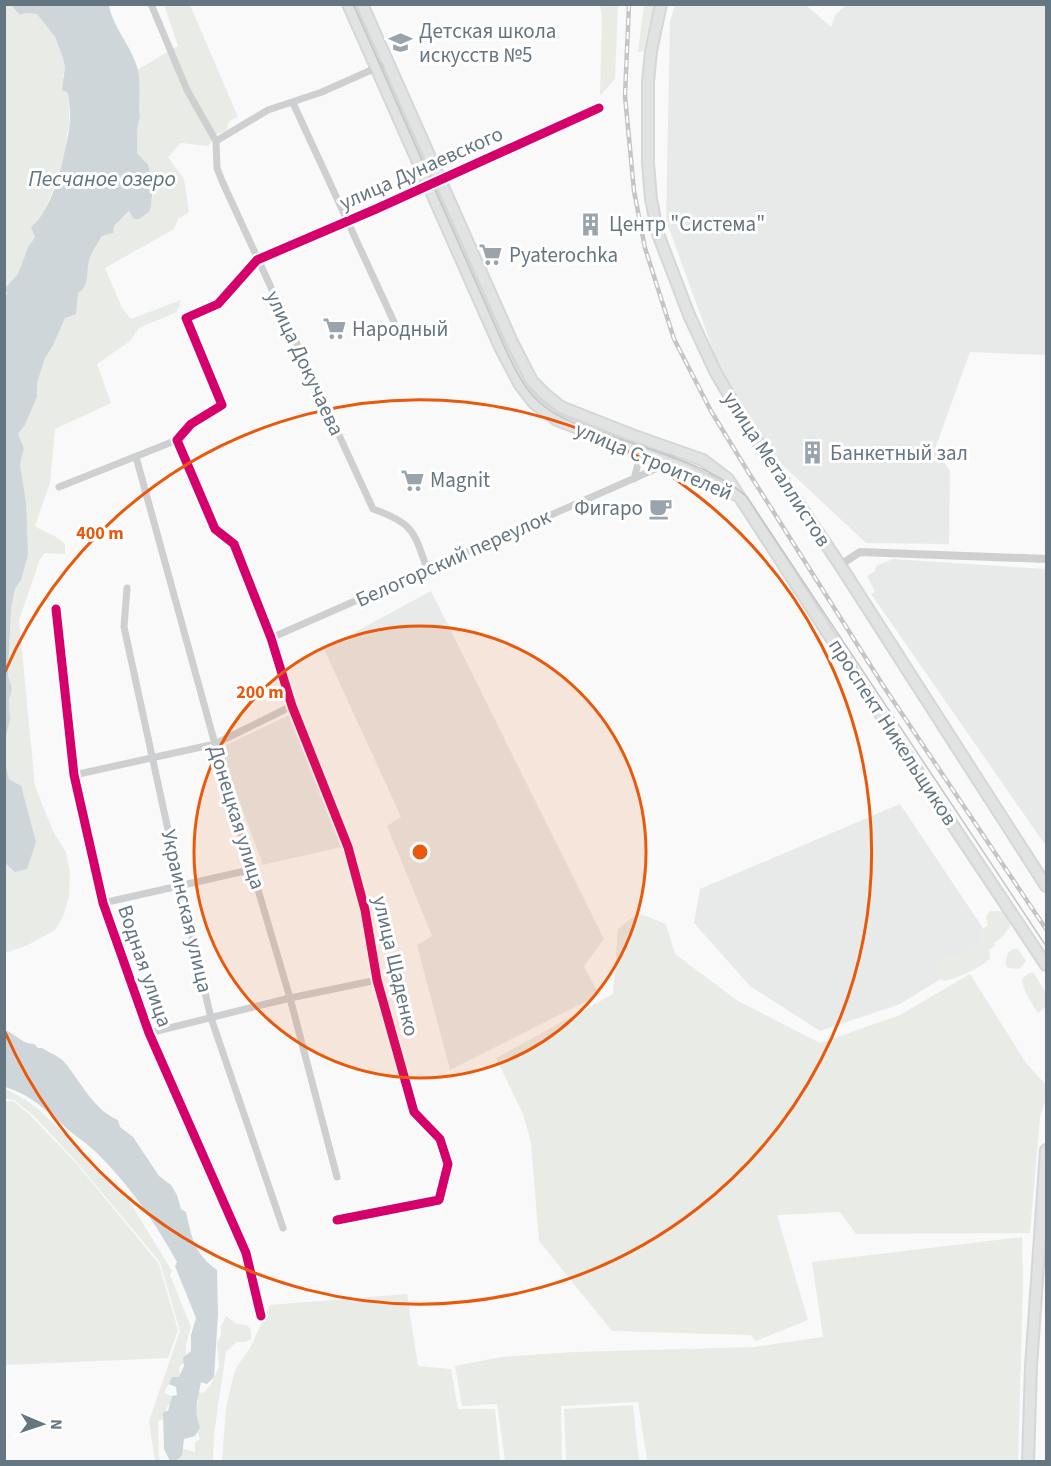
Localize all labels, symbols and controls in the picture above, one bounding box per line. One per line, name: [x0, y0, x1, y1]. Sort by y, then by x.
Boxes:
place label: Детская школа искусств №5: [419, 16, 556, 70]
school or university icon: Детская школа искусств №5: [388, 30, 414, 56]
street label: улица Дунаевского: [334, 118, 508, 218]
water label: Песчаное озеро: [28, 163, 176, 195]
place label: Центр "Система": [609, 209, 765, 239]
building icon: Центр "Система": [578, 211, 604, 237]
place label: Pyaterochka: [509, 240, 618, 270]
supermarket icon: Pyaterochka: [478, 242, 504, 268]
street label: улица Докучаева: [258, 285, 352, 441]
place label: Народный: [352, 314, 448, 344]
supermarket icon: Народный: [321, 316, 347, 342]
street label: улица Металлистов: [716, 386, 838, 552]
street label: улица Строителей: [571, 414, 737, 508]
place label: Банкетный зал: [830, 438, 968, 468]
building icon: Банкетный зал: [799, 440, 825, 466]
place label: Magnit: [430, 465, 490, 495]
supermarket icon: Magnit: [399, 467, 425, 493]
place label: Фигаро: [574, 493, 643, 523]
cafe icon: Фигаро: [648, 495, 674, 521]
street label: Белогорский переулок: [351, 501, 556, 615]
text: 400 m: [76, 521, 124, 546]
street label: проспект Никельщиков: [821, 633, 965, 831]
text: 200 m: [236, 680, 284, 705]
street label: Донецкая улица: [201, 741, 273, 893]
street label: Украинская улица: [154, 826, 220, 996]
centre of rings: [410, 842, 430, 862]
street label: улица Щаденко: [365, 893, 427, 1039]
street label: Водная улица: [110, 901, 180, 1031]
north arrow: [12, 1394, 72, 1454]
text: N: [45, 1419, 67, 1430]

